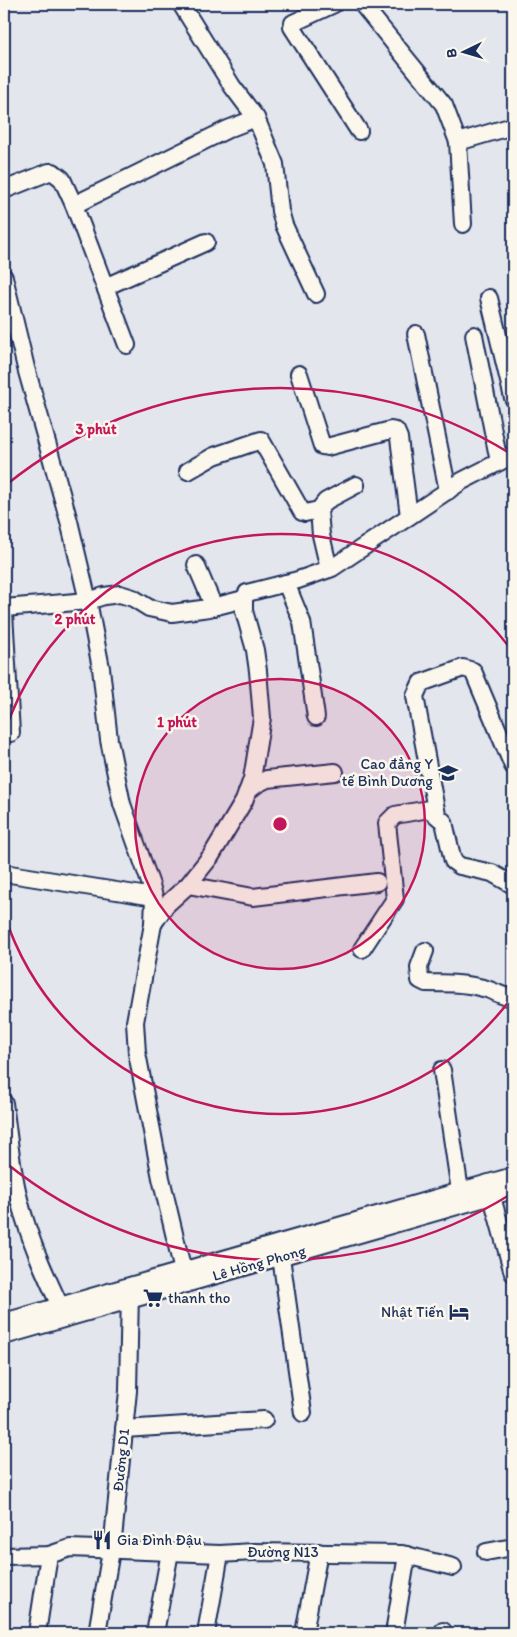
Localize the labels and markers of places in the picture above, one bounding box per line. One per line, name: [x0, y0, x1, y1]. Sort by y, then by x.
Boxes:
place label: Cao đẳng Y tế Bình Dương: [342, 755, 433, 790]
school or university icon: Cao đẳng Y tế Bình Dương: [437, 762, 459, 784]
centre of rings: [271, 815, 289, 833]
supermarket icon: thanh tho: [142, 1287, 164, 1309]
place label: thanh tho: [168, 1289, 230, 1307]
hotel icon: Nhật Tiến: [448, 1301, 470, 1323]
place label: Nhật Tiến: [381, 1303, 445, 1321]
restaurant icon: Gia Đình Đậu: [91, 1529, 113, 1551]
place label: Gia Đình Đậu: [117, 1531, 202, 1549]

